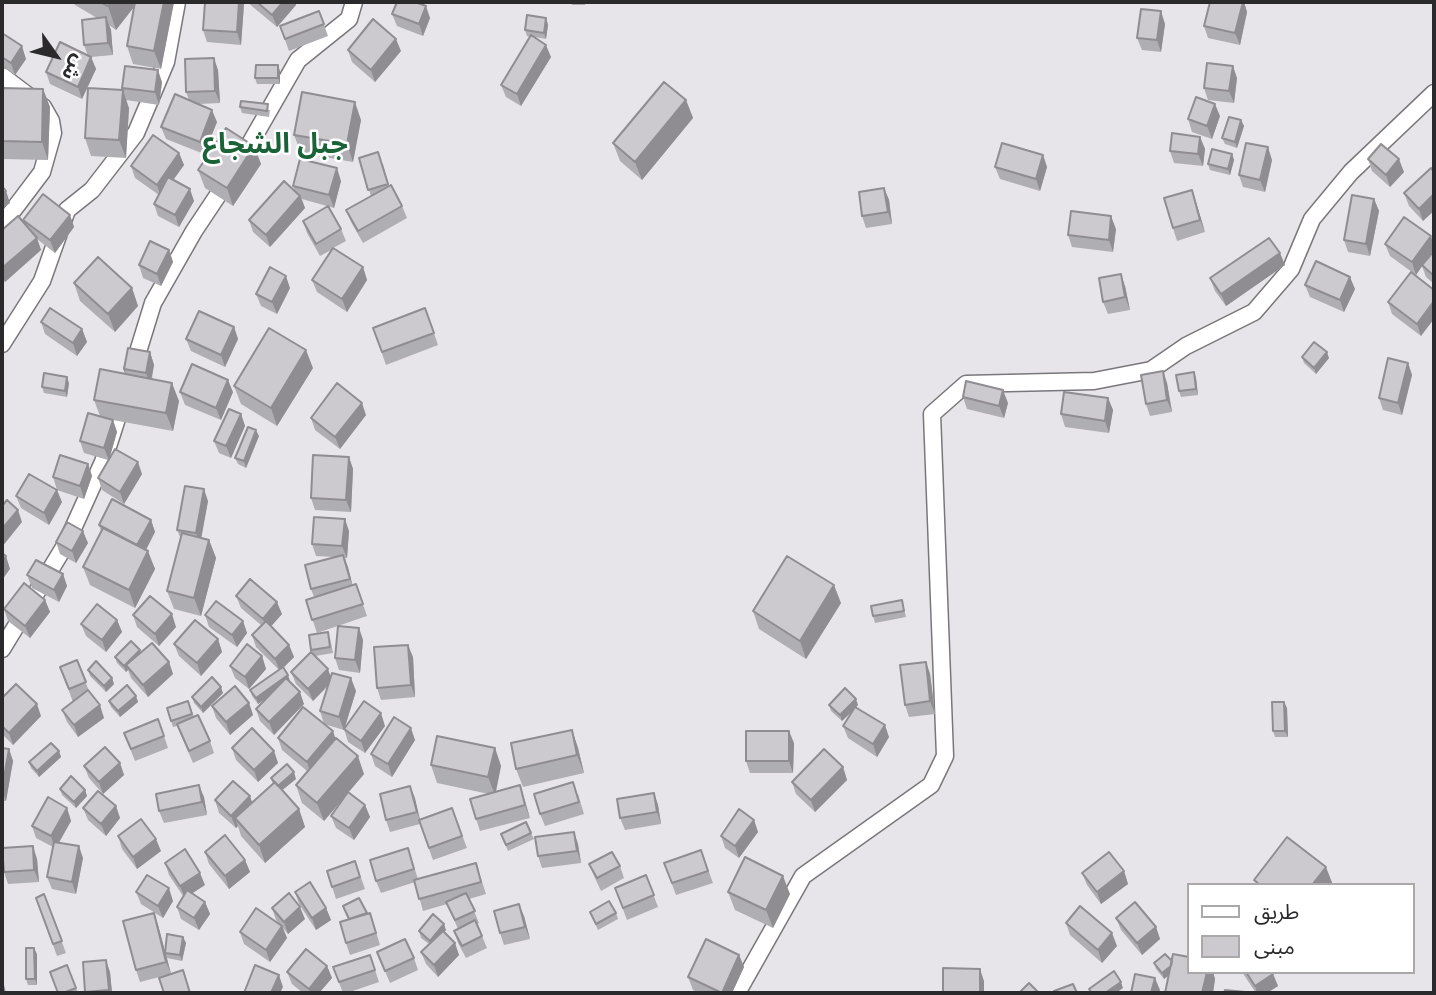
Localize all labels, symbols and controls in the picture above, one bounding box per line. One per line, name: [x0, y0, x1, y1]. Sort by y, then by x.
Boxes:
north arrow: [21, 21, 91, 91]
text: ش: [55, 50, 91, 86]
district label: جبل الشجاع: [202, 129, 348, 163]
legend: [1188, 883, 1415, 974]
text: طريق: [1254, 898, 1299, 926]
text: مبنى: [1254, 933, 1295, 961]

